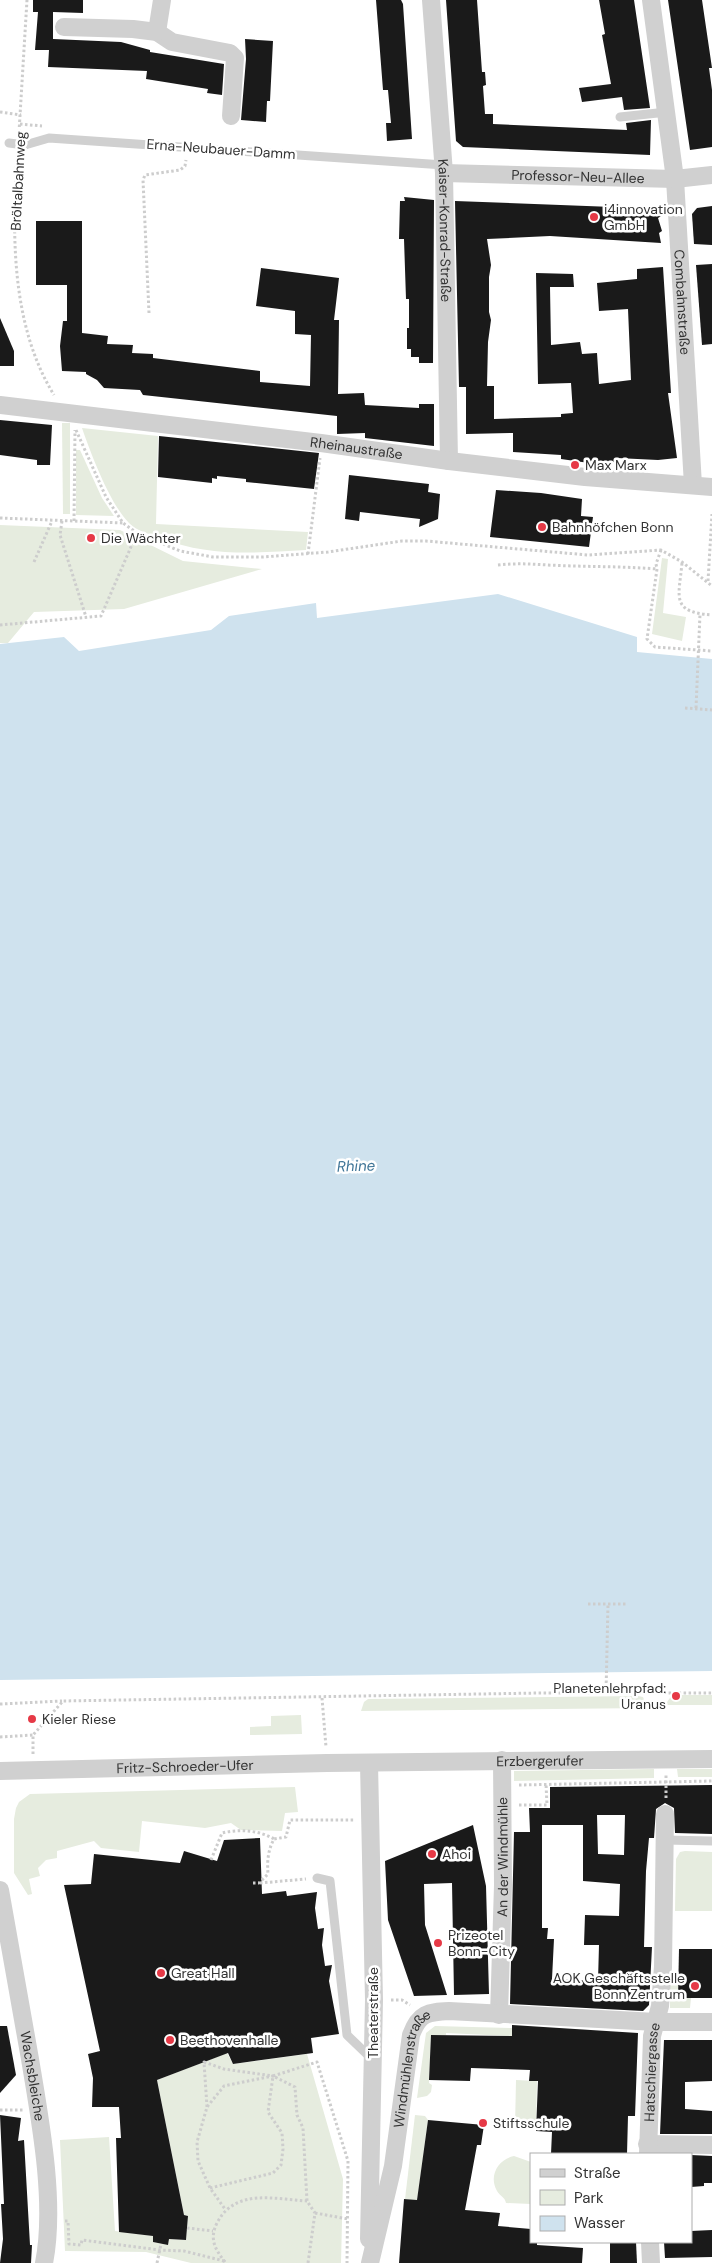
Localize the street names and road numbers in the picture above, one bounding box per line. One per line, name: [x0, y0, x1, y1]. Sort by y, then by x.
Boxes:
street label: Bröltalbahnweg: [6, 131, 30, 231]
street label: Erna-Neubauer-Damm: [146, 135, 296, 163]
street label: Kaiser-Konrad-Straße: [434, 158, 455, 302]
street label: Professor-Neu-Allee: [511, 166, 645, 187]
street label: Combahnstraße: [670, 249, 694, 355]
street label: Rheinaustraße: [309, 433, 404, 463]
street label: Erzbergerufer: [496, 1751, 584, 1770]
street label: Fritz-Schroeder-Ufer: [116, 1756, 254, 1777]
street label: An der Windmühle: [493, 1797, 512, 1917]
street label: Theaterstraße: [364, 1967, 382, 2059]
street label: Windmühlenstraße: [389, 2005, 433, 2129]
street label: Hatschiergasse: [640, 2020, 664, 2122]
street label: Wachsbleiche: [16, 2030, 49, 2122]

